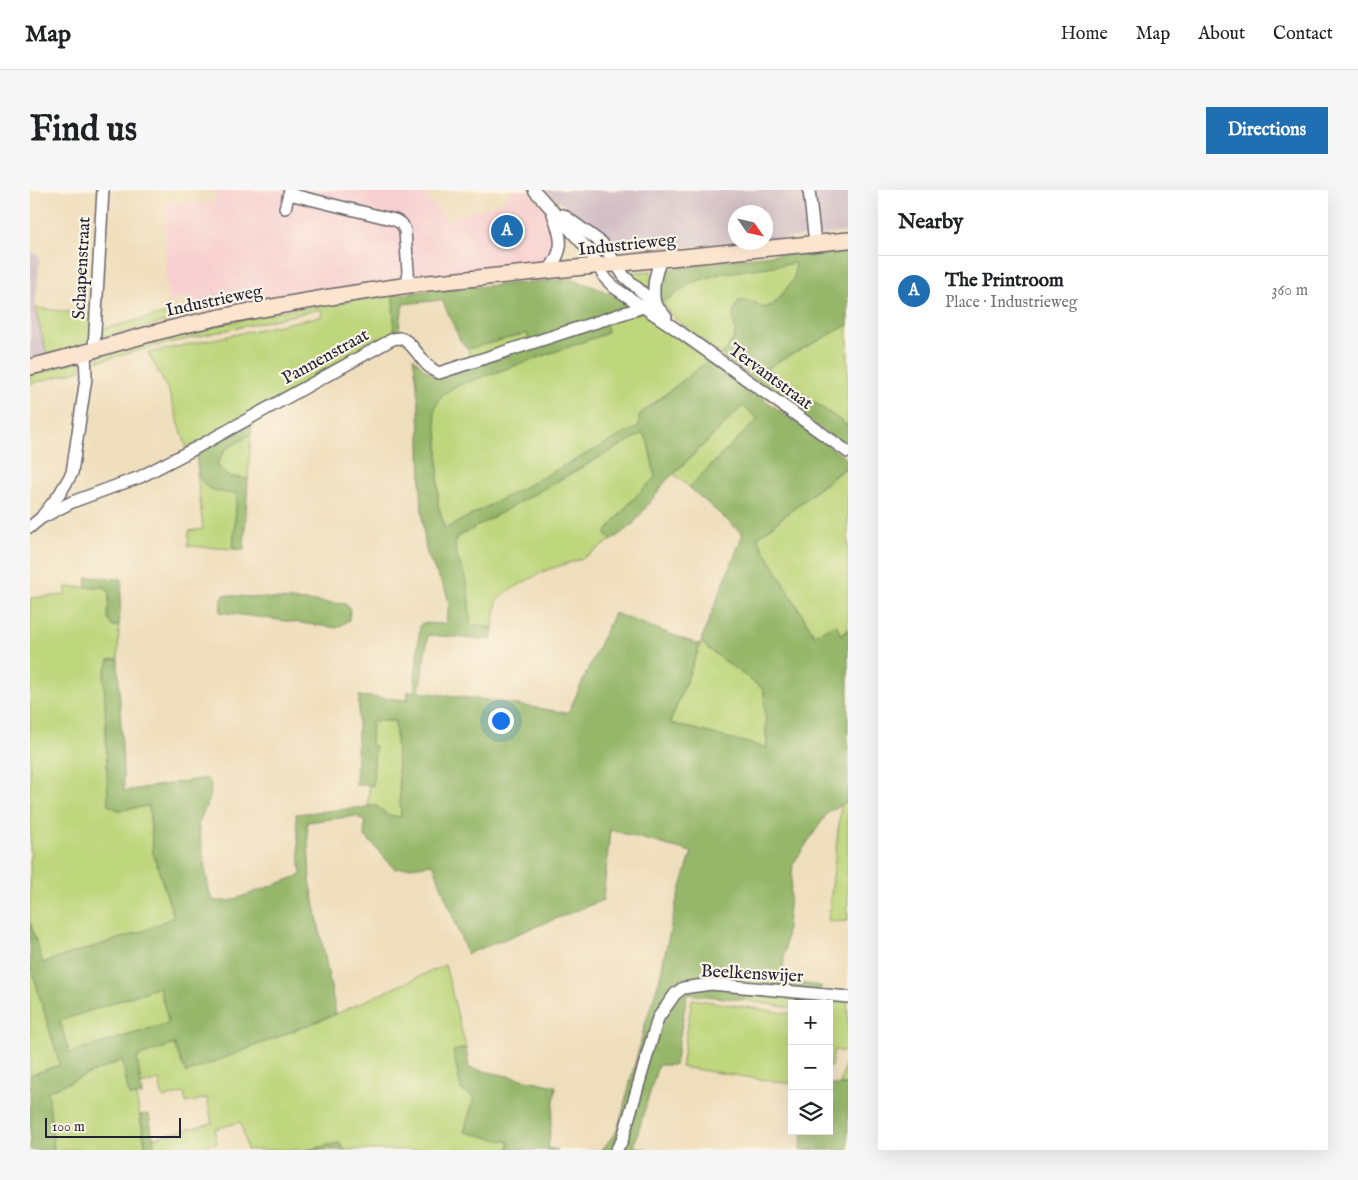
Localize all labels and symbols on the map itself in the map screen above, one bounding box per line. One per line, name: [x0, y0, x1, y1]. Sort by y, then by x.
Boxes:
north arrow: [728, 205, 773, 250]
pin: A: [491, 212, 523, 250]
street label: Schapenstraat: [68, 216, 97, 320]
street label: Industrieweg: [577, 229, 677, 262]
street label: Industrieweg: [164, 280, 265, 323]
street label: Pannenstraat: [278, 324, 373, 391]
street label: Tervantstraat: [723, 339, 817, 416]
your location: [488, 708, 514, 734]
street label: Beelkenswijer: [700, 960, 804, 989]
scale bar: [45, 1115, 181, 1138]

